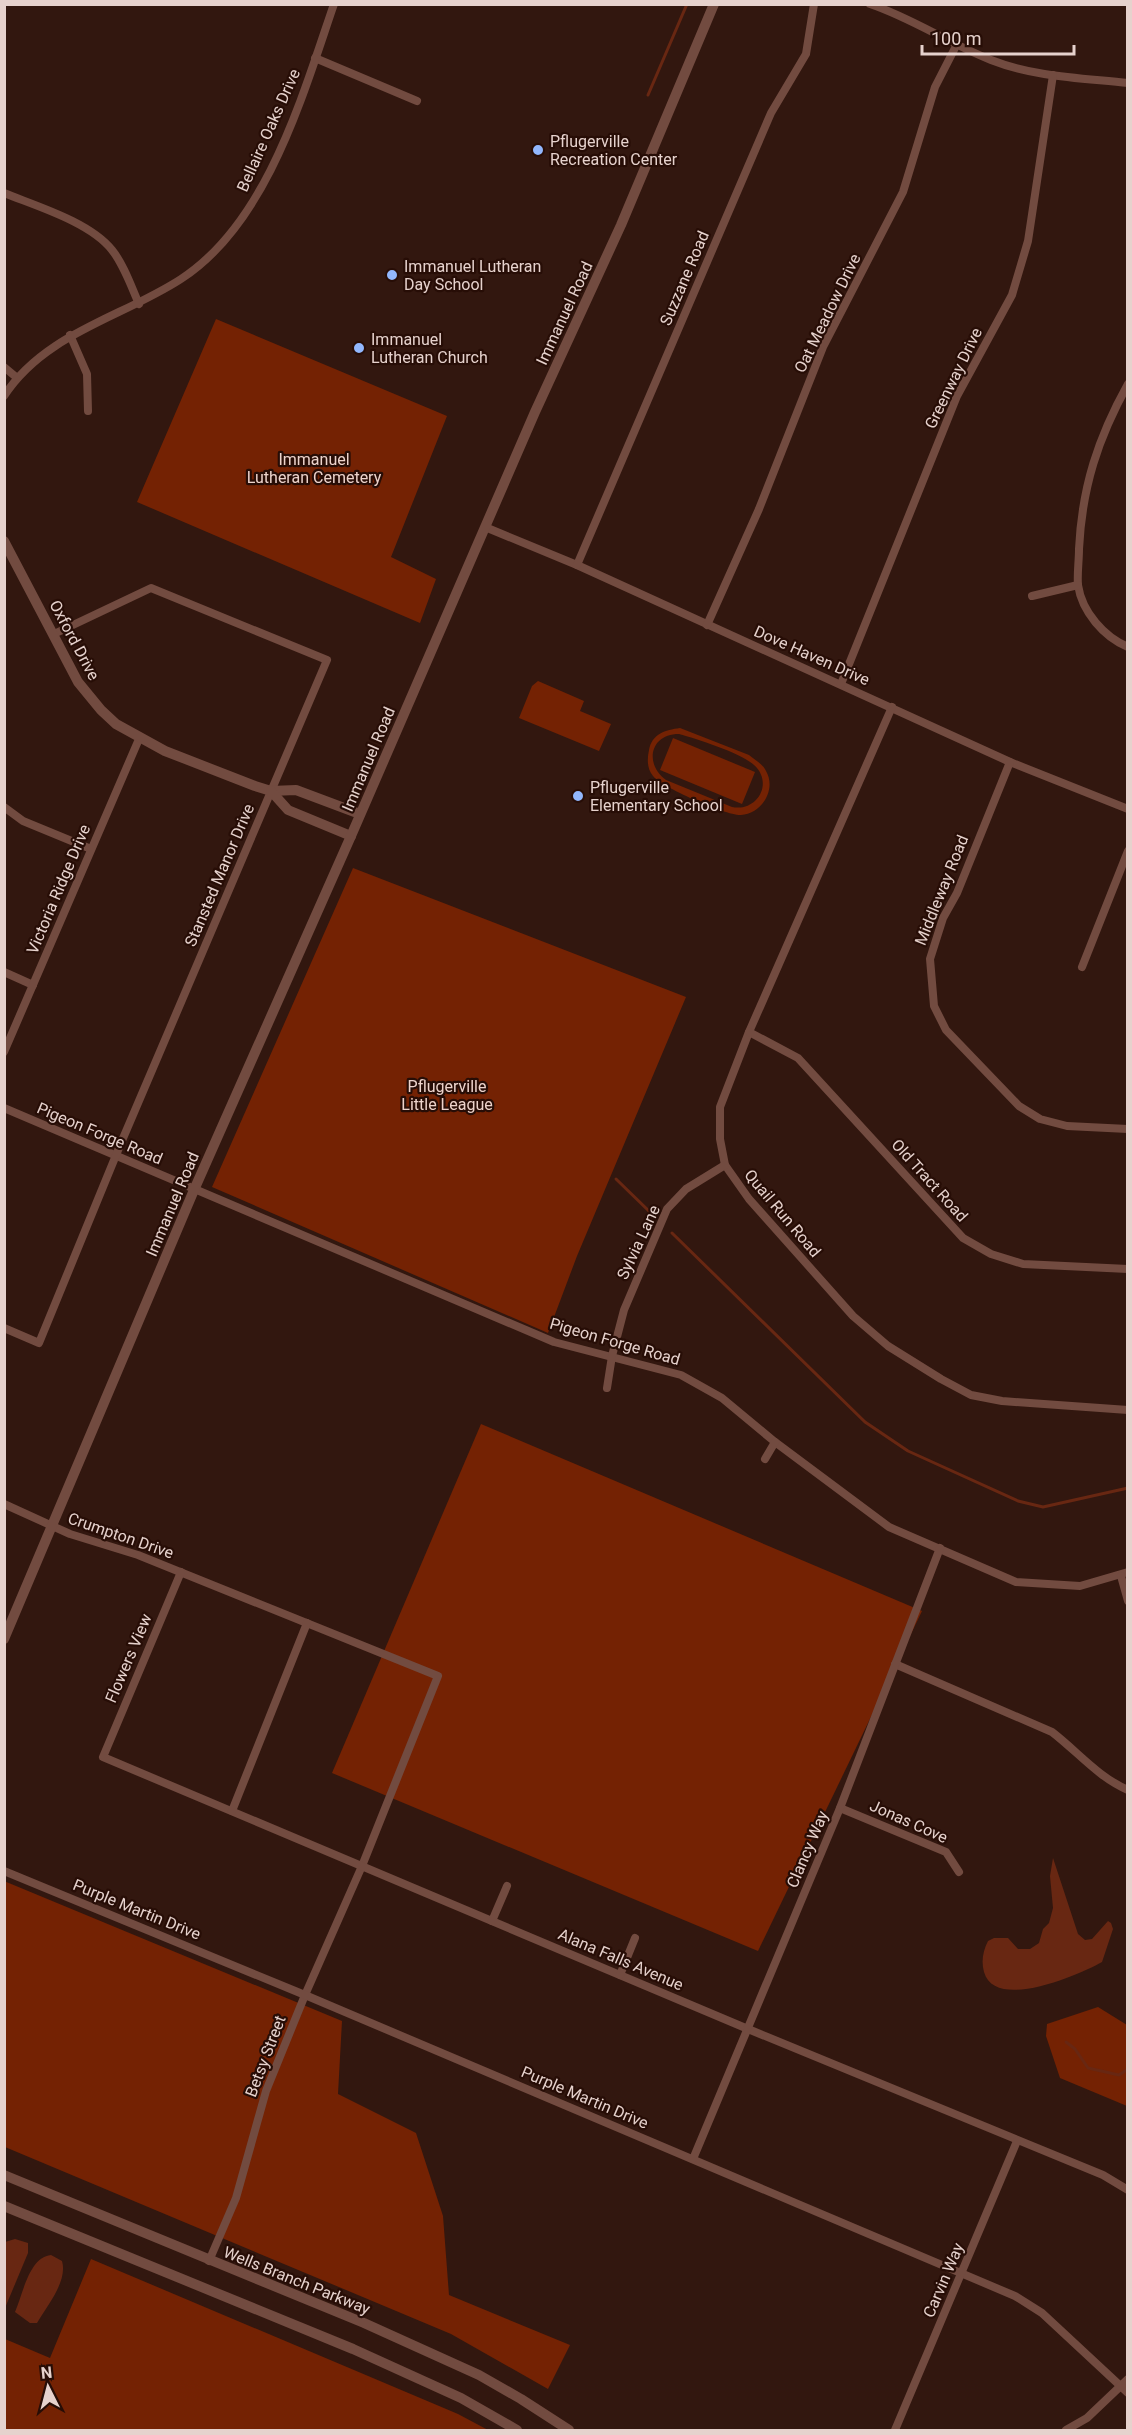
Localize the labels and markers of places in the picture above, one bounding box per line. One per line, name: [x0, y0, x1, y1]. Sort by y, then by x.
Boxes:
place label: Pflugerville Recreation Center: [550, 132, 678, 169]
marker: Pflugerville Recreation Center: [531, 143, 545, 157]
place label: Immanuel Lutheran Day School: [404, 257, 541, 294]
marker: Immanuel Lutheran Day School: [385, 268, 399, 282]
place label: Immanuel Lutheran Church: [371, 330, 488, 367]
marker: Immanuel Lutheran Church: [352, 341, 366, 355]
place label: Pflugerville Elementary School: [590, 778, 723, 815]
marker: Pflugerville Elementary School: [571, 789, 585, 803]

